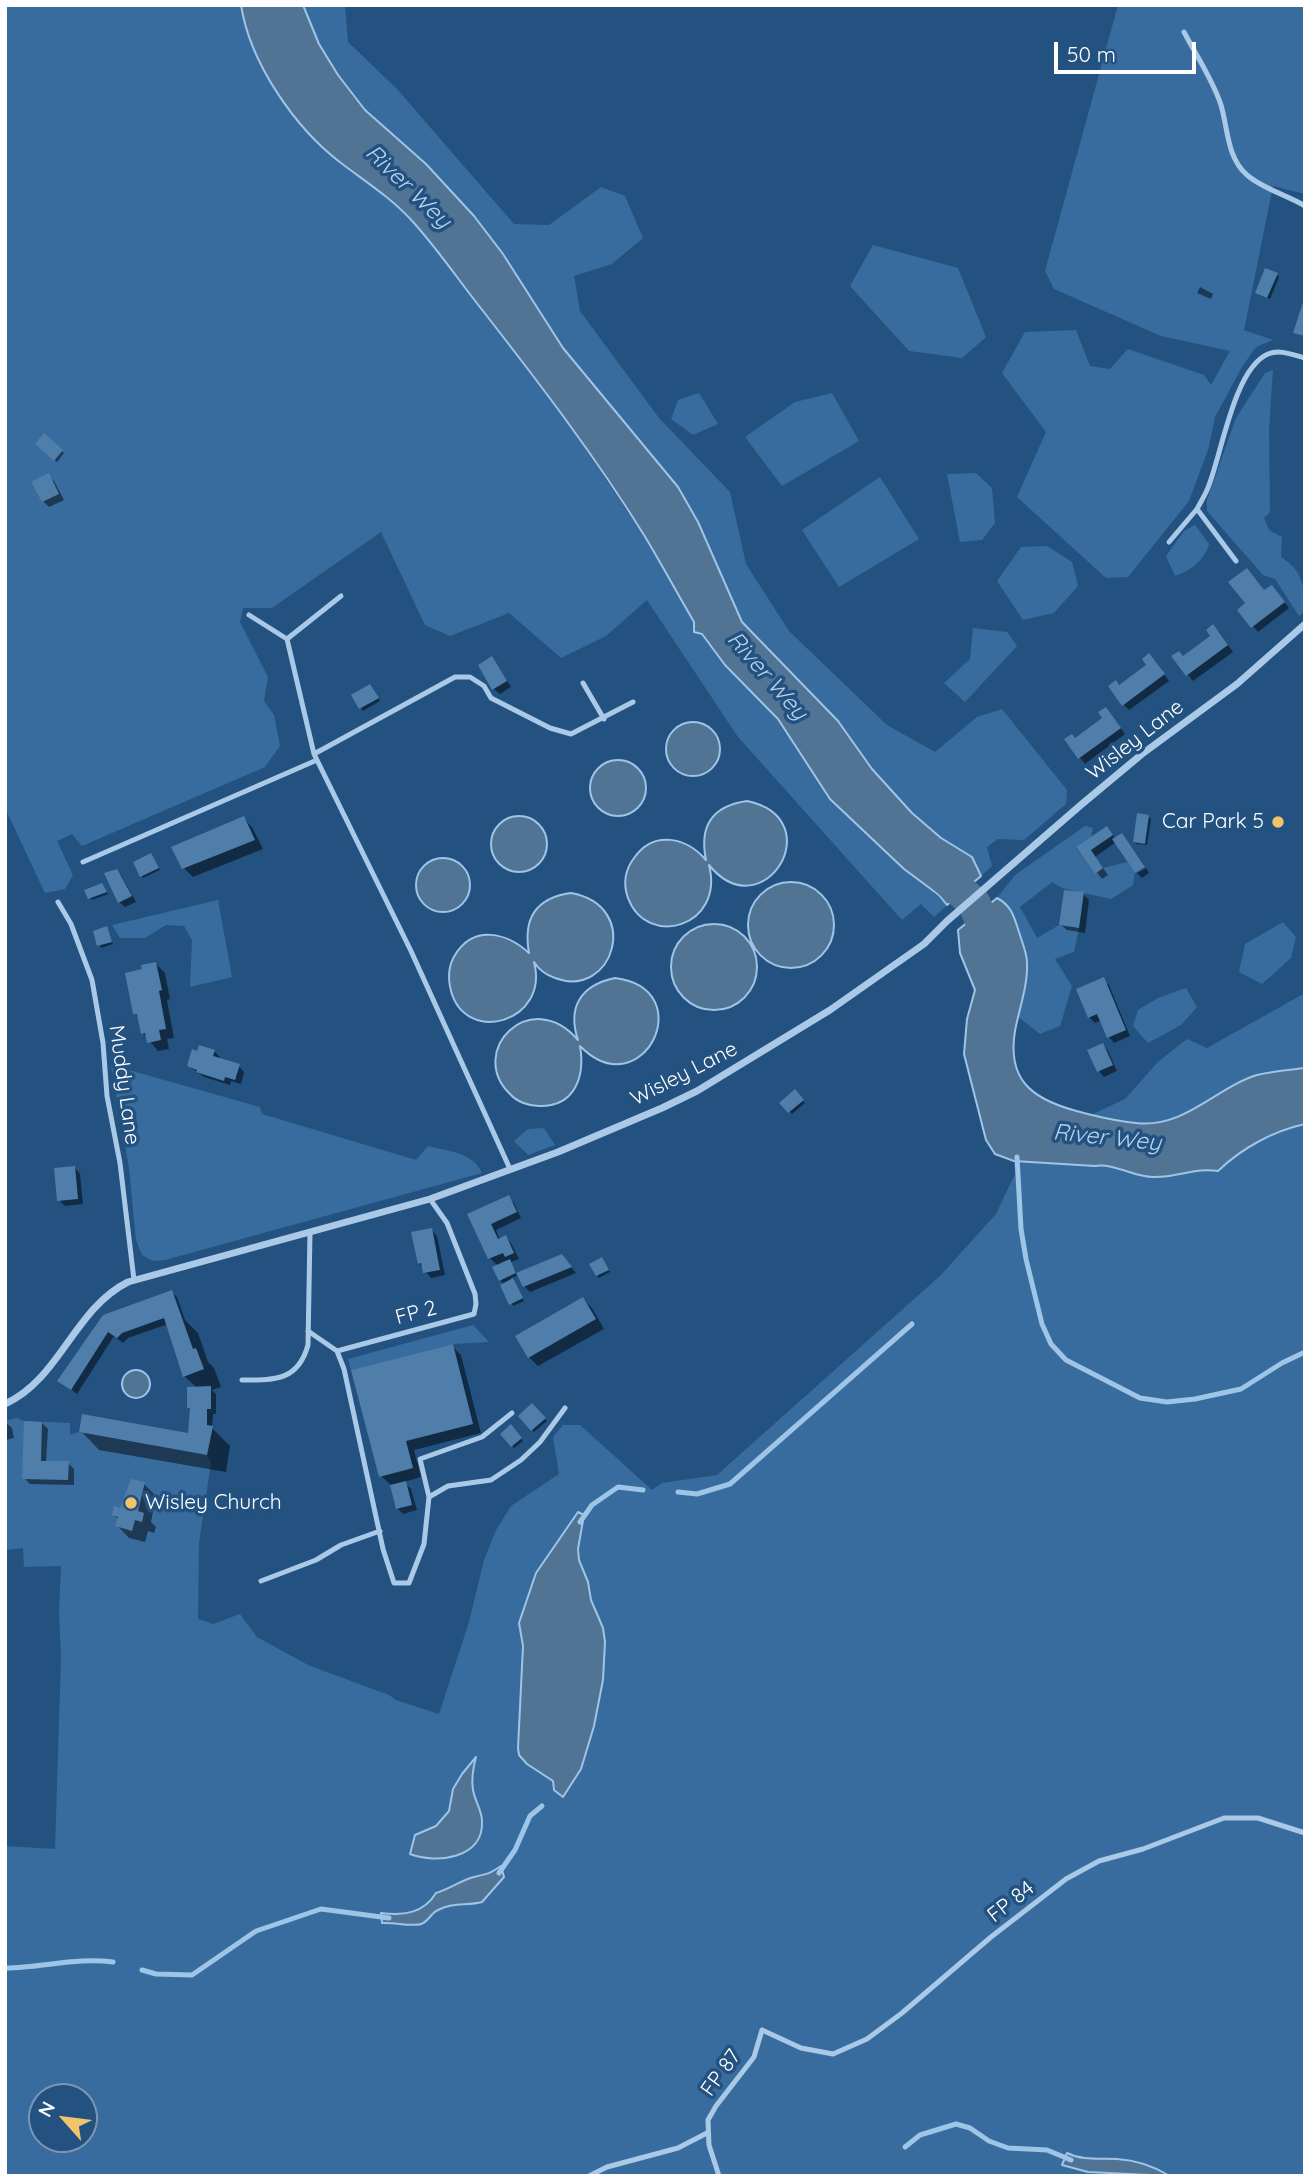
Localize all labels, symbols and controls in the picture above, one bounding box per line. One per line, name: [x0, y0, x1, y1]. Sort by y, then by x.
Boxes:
scale bar: [1058, 28, 1200, 72]
text: 50 m: [1067, 41, 1116, 67]
water label: River Wey: [359, 139, 457, 235]
water label: River Wey: [721, 626, 813, 726]
street label: Wisley Lane: [1081, 694, 1189, 786]
place label: Car Park 5: [1162, 809, 1264, 835]
marker: Car Park 5: [1270, 814, 1286, 830]
street label: Muddy Lane: [103, 1024, 145, 1146]
street label: Wisley Lane: [626, 1036, 742, 1112]
water label: River Wey: [1052, 1119, 1162, 1157]
street label: FP 2: [393, 1295, 439, 1331]
place label: Wisley Church: [145, 1490, 282, 1516]
marker: Wisley Church: [123, 1495, 139, 1511]
street label: FP 84: [983, 1876, 1039, 1928]
street label: FP 87: [696, 2045, 746, 2101]
north arrow: [28, 2083, 98, 2153]
text: N: [32, 2097, 60, 2121]

